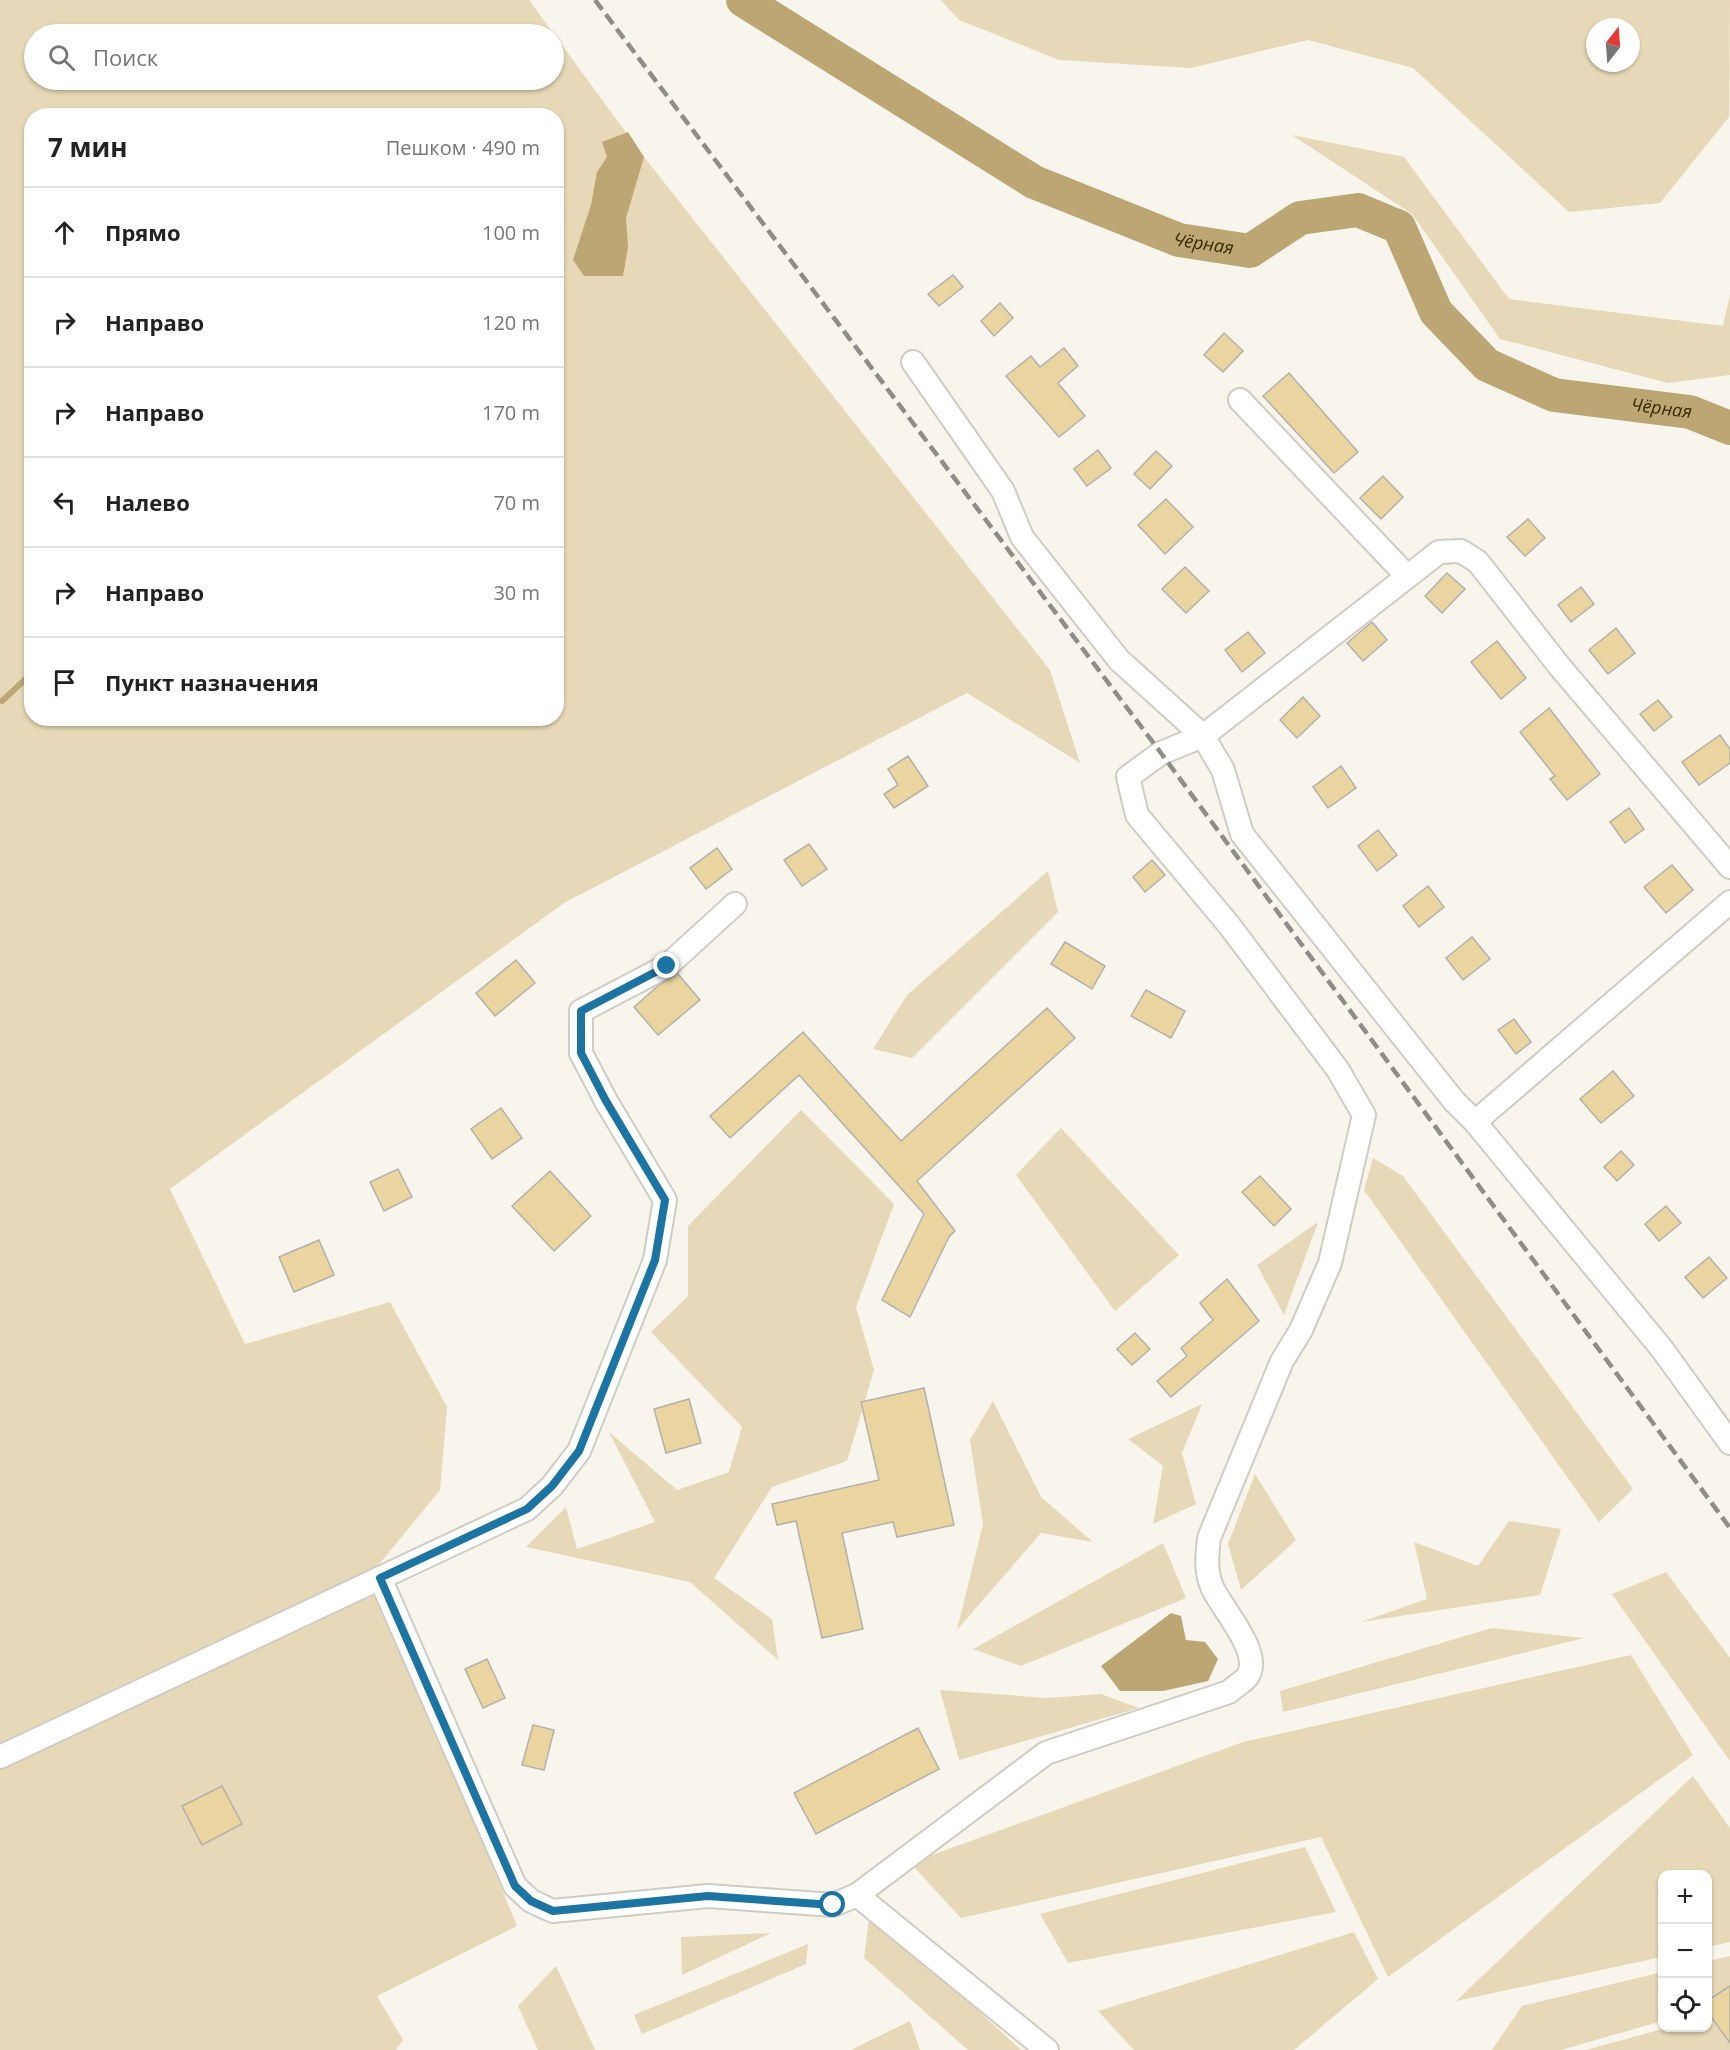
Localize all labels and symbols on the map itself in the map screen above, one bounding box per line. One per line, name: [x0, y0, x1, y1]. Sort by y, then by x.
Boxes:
north arrow: [1586, 18, 1640, 72]
water label: Чёрная: [1169, 226, 1236, 259]
water label: Чёрная: [1630, 392, 1693, 423]
route end: [653, 952, 679, 978]
route start: [819, 1891, 845, 1917]

